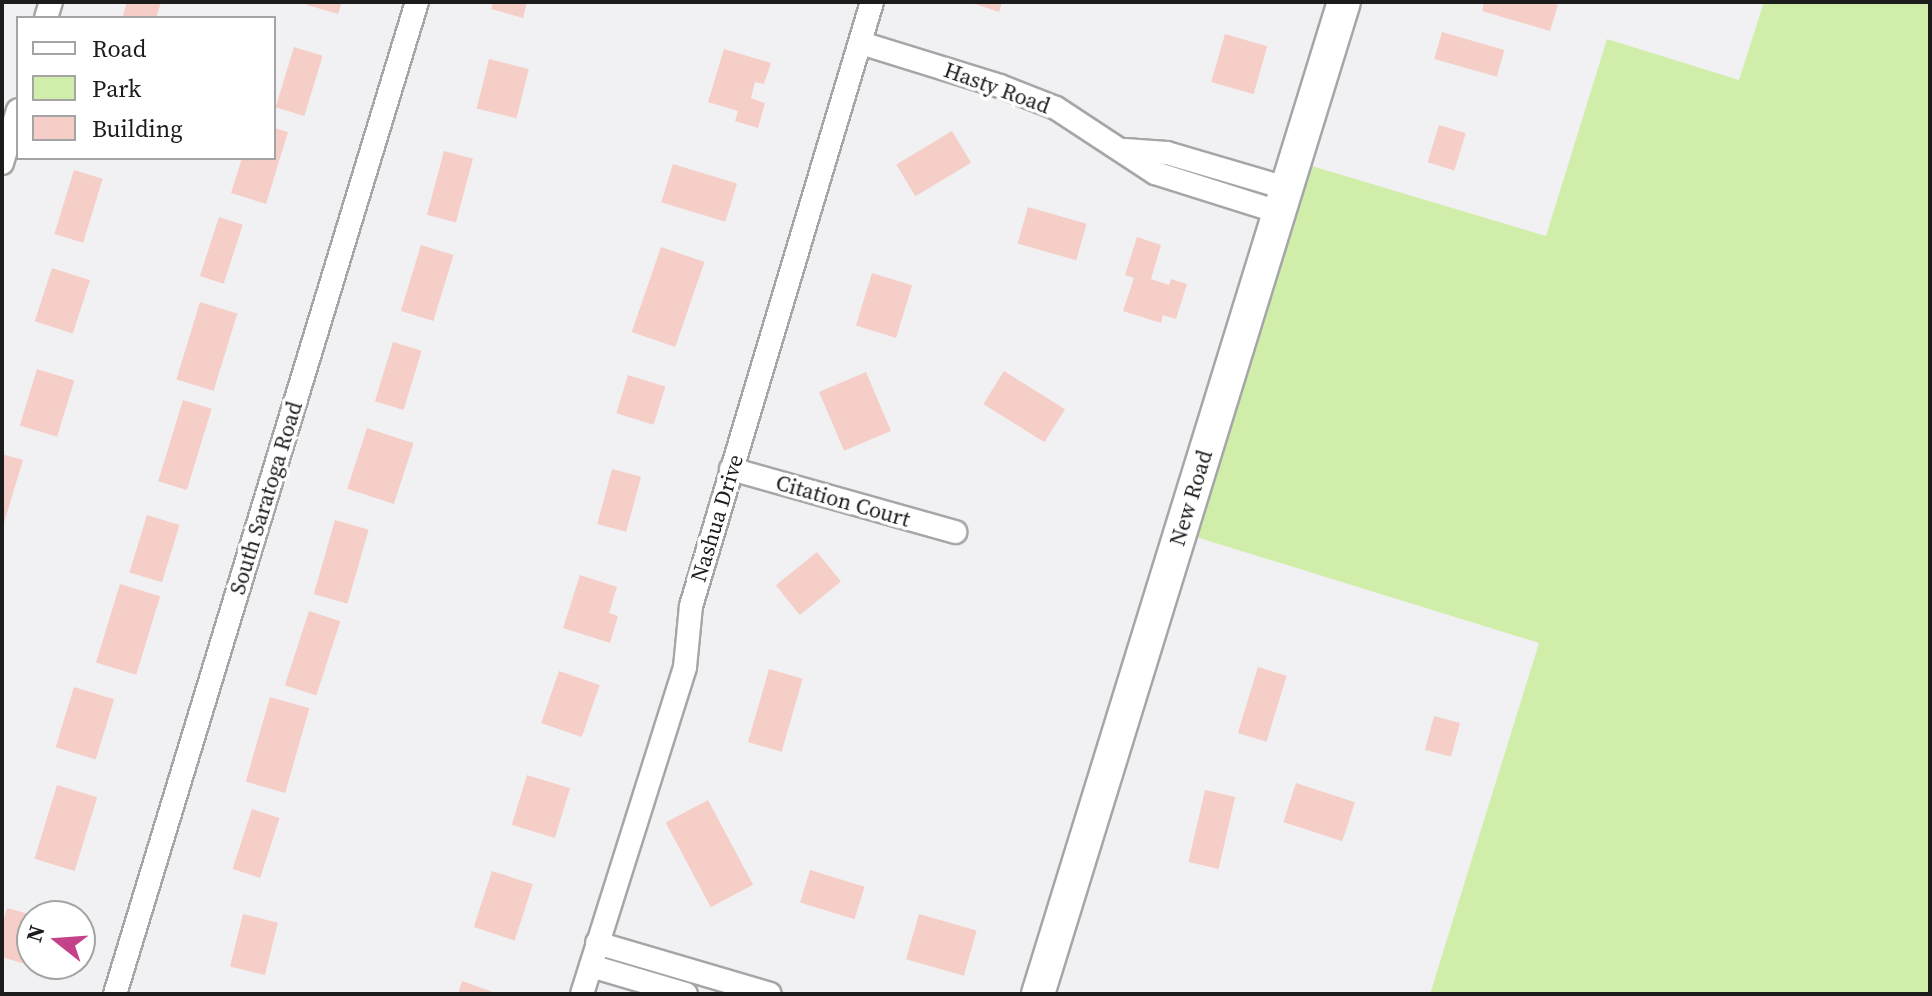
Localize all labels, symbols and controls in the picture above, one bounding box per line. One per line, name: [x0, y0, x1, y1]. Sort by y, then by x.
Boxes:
legend: [16, 16, 276, 160]
text: Road: [92, 32, 146, 65]
street label: Hasty Road: [940, 57, 1054, 119]
text: Park: [92, 72, 141, 105]
text: Building: [92, 112, 183, 145]
street label: South Saratoga Road: [224, 398, 308, 598]
street label: New Road: [1164, 447, 1218, 549]
street label: Nashua Drive: [685, 451, 749, 585]
street label: Citation Court: [773, 469, 913, 533]
north arrow: [16, 900, 96, 980]
text: N: [18, 922, 52, 946]

